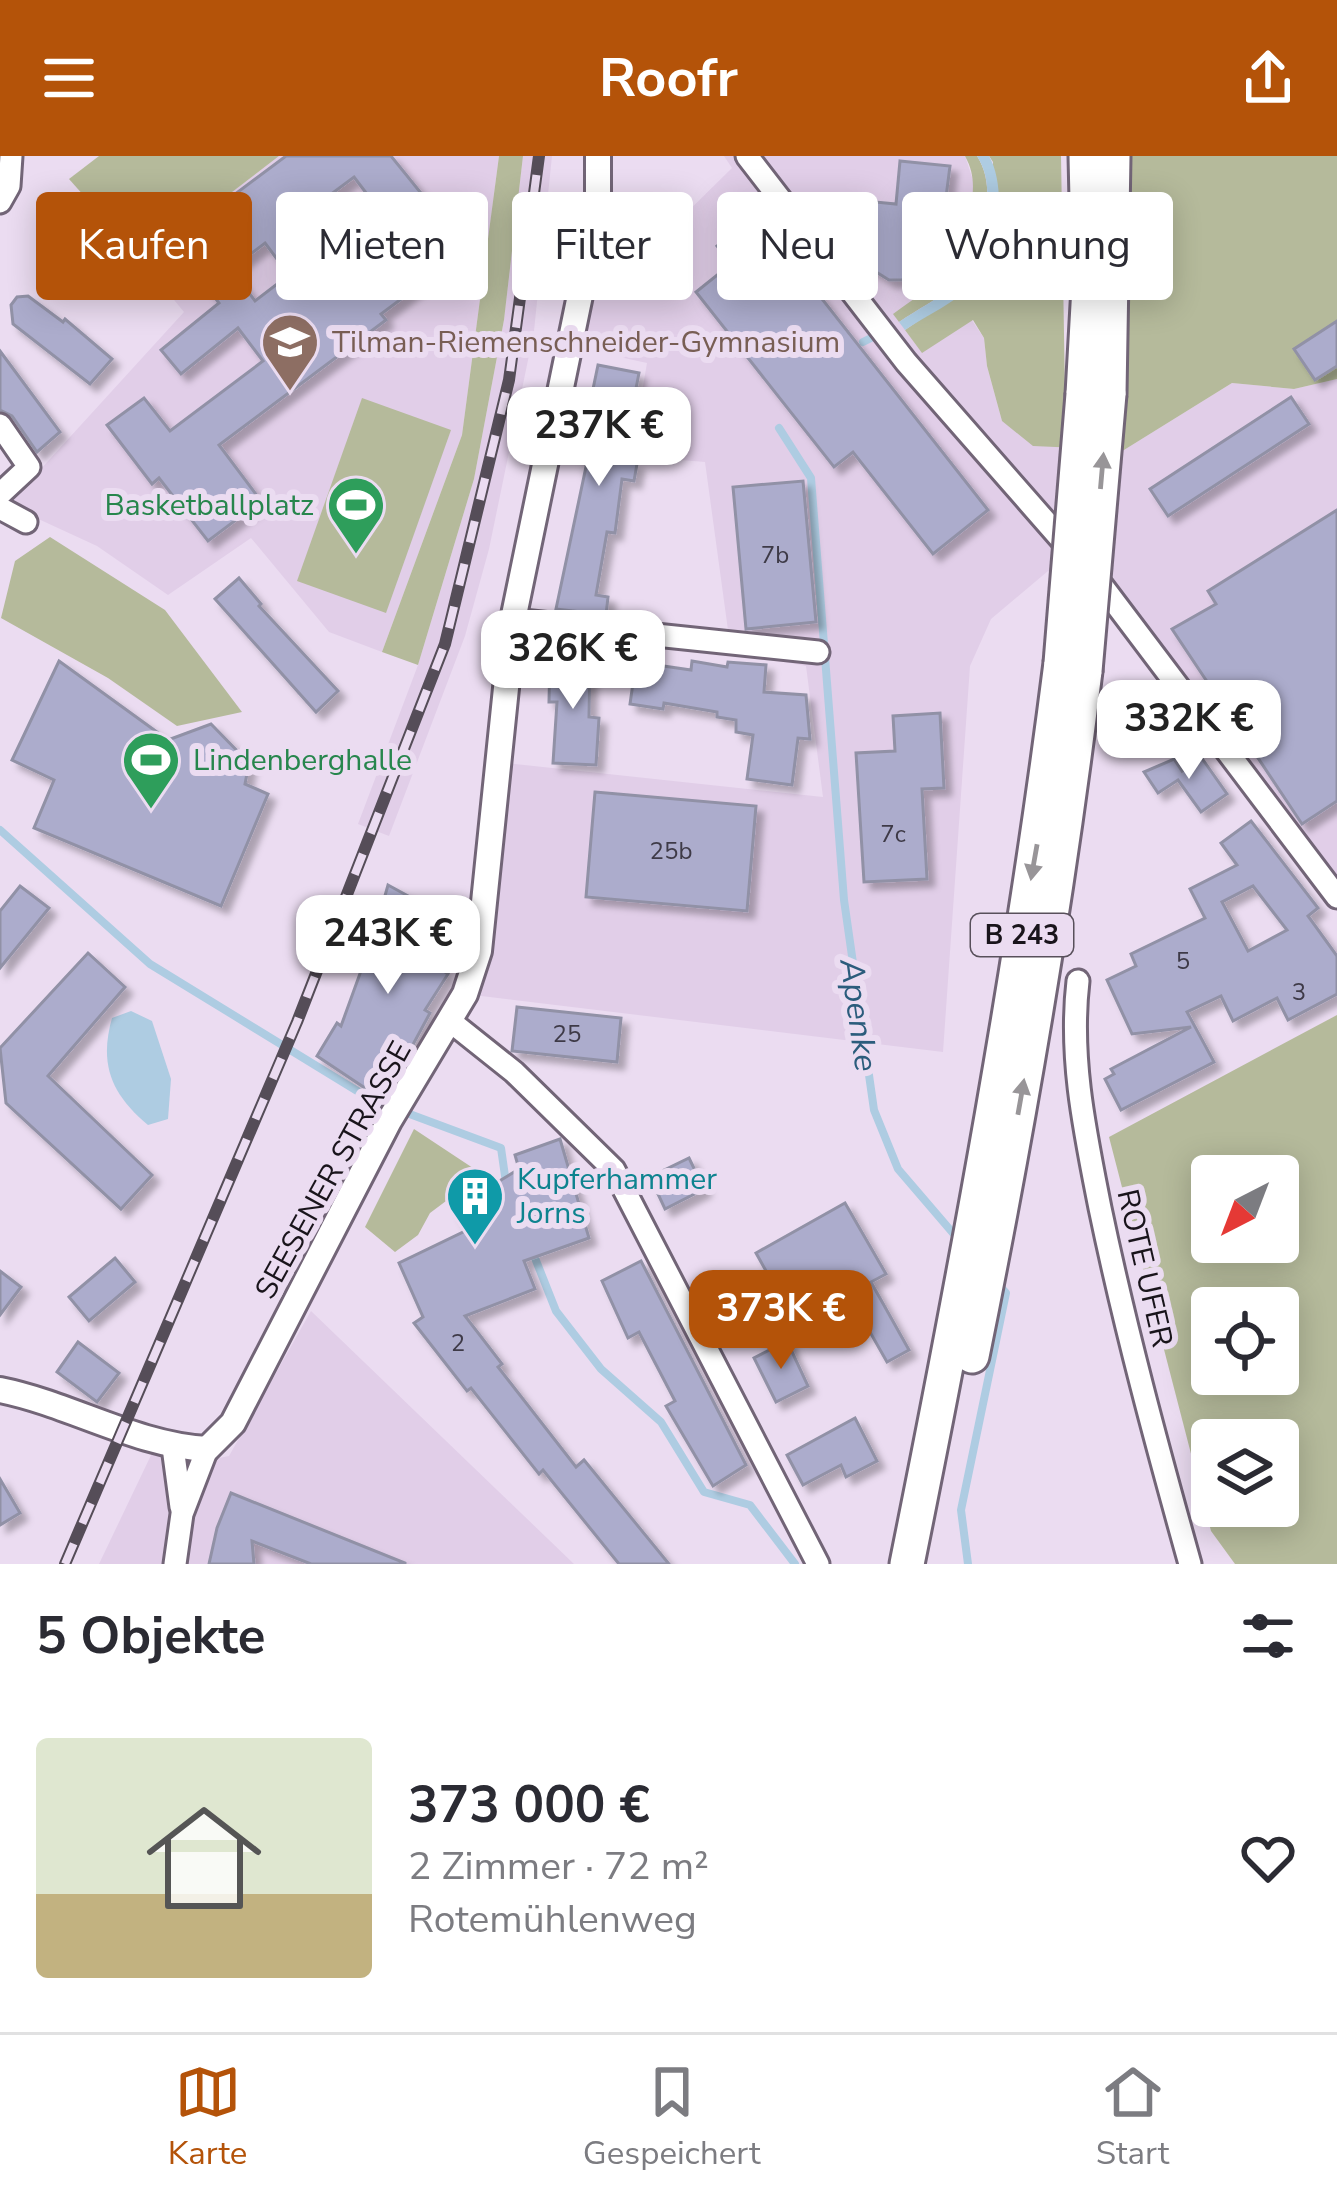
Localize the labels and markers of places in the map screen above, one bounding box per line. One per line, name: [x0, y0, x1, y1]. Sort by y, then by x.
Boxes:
school or university icon: Tilman-Riemenschneider-Gymnasium: [259, 311, 321, 393]
place label: Tilman-Riemenschneider-Gymnasium: [332, 322, 840, 363]
pin: 237K €: [501, 387, 697, 489]
sports icon: Basketballplatz: [325, 474, 387, 556]
place label: Basketballplatz: [104, 485, 314, 526]
pin: 326K €: [475, 610, 671, 712]
pin: 332K €: [1091, 680, 1287, 782]
sports icon: Lindenberghalle: [120, 729, 182, 811]
place label: Lindenberghalle: [193, 740, 412, 781]
pin: 243K €: [290, 895, 486, 997]
place label: Kupferhammer Jorns: [516, 1159, 717, 1234]
building icon: Kupferhammer Jorns: [444, 1165, 506, 1247]
pin: 373K €: [683, 1270, 879, 1372]

